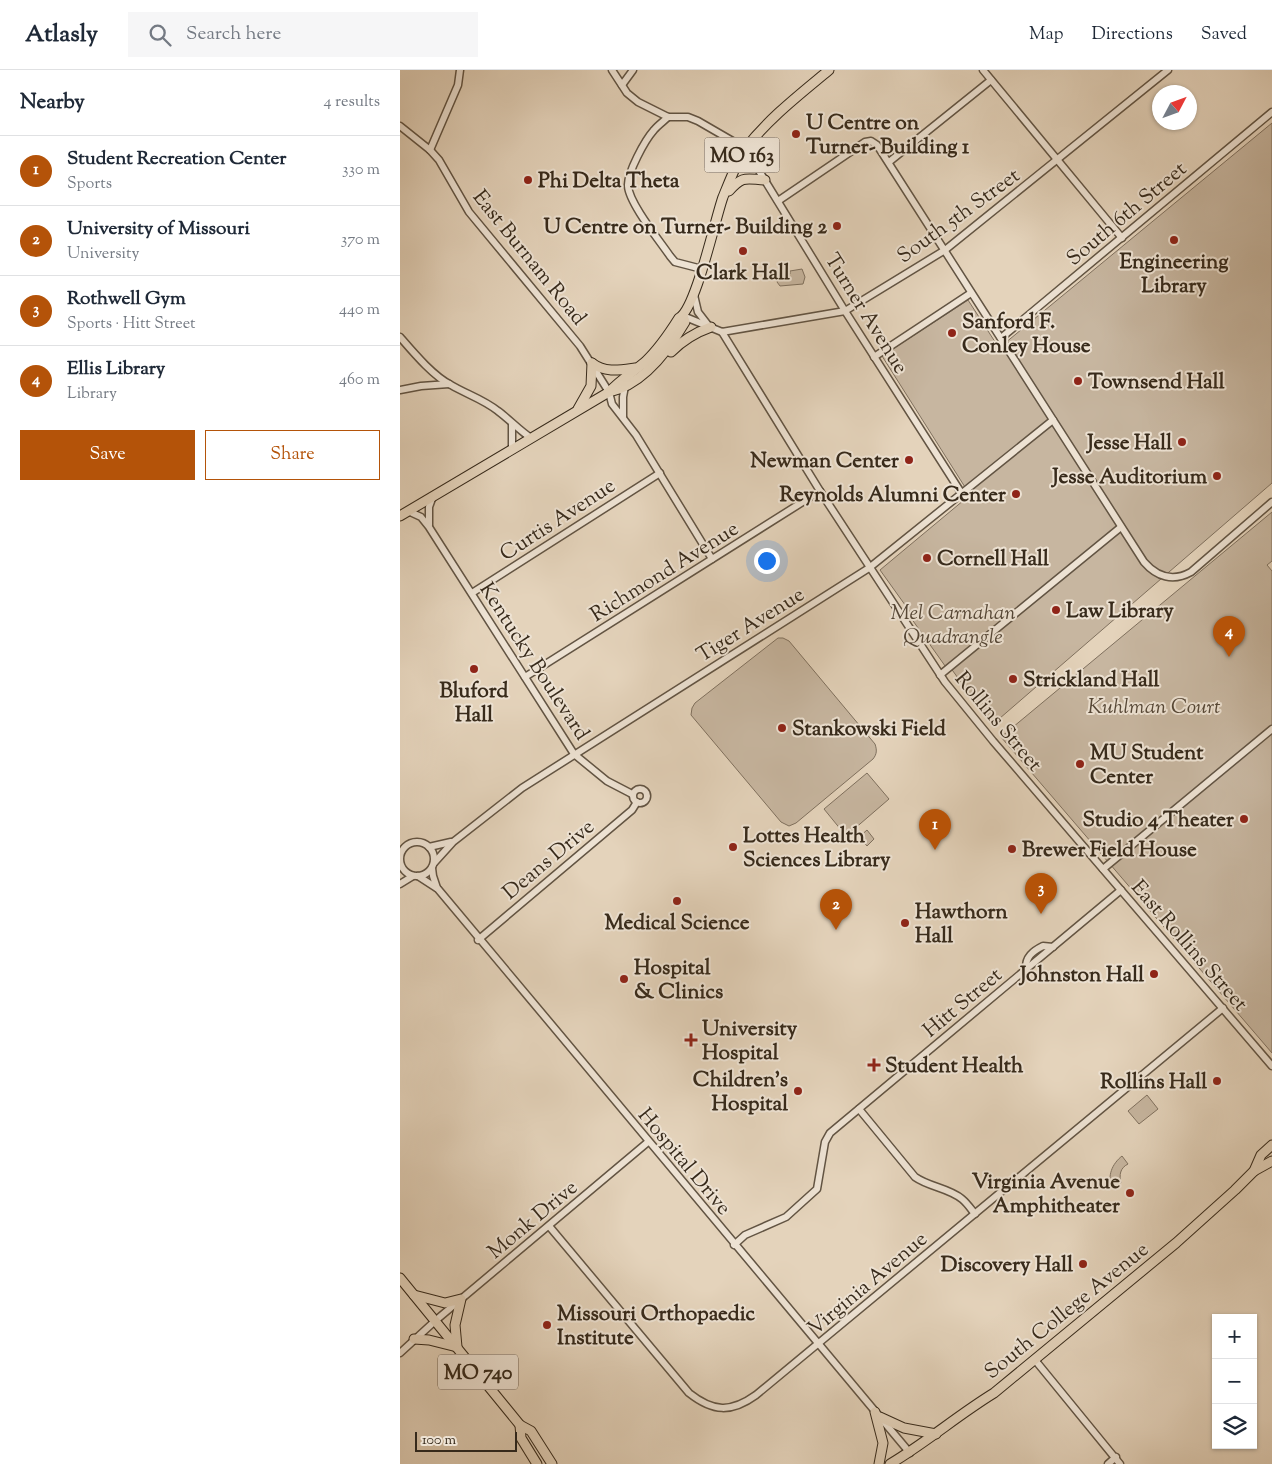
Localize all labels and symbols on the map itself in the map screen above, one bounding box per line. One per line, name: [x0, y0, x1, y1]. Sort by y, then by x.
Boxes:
north arrow: [1152, 85, 1197, 130]
place label: U Centre on Turner- Building 1: [806, 109, 970, 163]
marker: U Centre on Turner- Building 1: [790, 128, 802, 140]
road number: MO 163: [704, 138, 780, 172]
street label: South 6th Street: [1061, 155, 1194, 274]
street label: South 5th Street: [892, 162, 1027, 272]
place label: Phi Delta Theta: [538, 167, 680, 197]
marker: Phi Delta Theta: [522, 174, 534, 186]
street label: East Burnam Road: [464, 184, 593, 333]
place label: U Centre on Turner- Building 2: [544, 213, 827, 243]
marker: U Centre on Turner- Building 2: [831, 220, 843, 232]
marker: Engineering Library: [1168, 234, 1180, 246]
marker: Clark Hall: [737, 245, 749, 257]
street label: Turner Avenue: [816, 248, 914, 380]
place label: Engineering Library: [1119, 248, 1229, 302]
place label: Clark Hall: [696, 259, 790, 289]
place label: Sanford F. Conley House: [962, 308, 1091, 362]
marker: Sanford F. Conley House: [946, 327, 958, 339]
place label: Townsend Hall: [1088, 368, 1225, 398]
marker: Townsend Hall: [1072, 375, 1084, 387]
place label: Jesse Hall: [1085, 429, 1172, 459]
marker: Jesse Hall: [1176, 436, 1188, 448]
place label: Newman Center: [750, 447, 899, 477]
marker: Newman Center: [903, 454, 915, 466]
place label: Jesse Auditorium: [1050, 463, 1208, 493]
marker: Jesse Auditorium: [1211, 470, 1223, 482]
street label: Curtis Avenue: [494, 472, 622, 569]
place label: Reynolds Alumni Center: [780, 481, 1006, 511]
marker: Reynolds Alumni Center: [1010, 488, 1022, 500]
street label: Richmond Avenue: [585, 515, 745, 630]
place label: Cornell Hall: [937, 545, 1049, 575]
your location: [754, 548, 780, 574]
marker: Cornell Hall: [921, 552, 933, 564]
street label: Kentucky Boulevard: [471, 577, 596, 747]
street label: Tiger Avenue: [691, 581, 811, 671]
place label: Law Library: [1066, 597, 1174, 627]
park label: Mel Carnahan Quadrangle: [890, 599, 1016, 653]
marker: Law Library: [1050, 604, 1062, 616]
pin: 4: [1213, 616, 1245, 657]
marker: Bluford Hall: [468, 663, 480, 675]
street label: Rollins Street: [946, 666, 1048, 779]
place label: Strickland Hall: [1023, 666, 1159, 696]
marker: Strickland Hall: [1007, 673, 1019, 685]
place label: Bluford Hall: [440, 677, 509, 731]
park label: Kuhlman Court: [1087, 693, 1221, 723]
place label: Stankowski Field: [792, 715, 946, 745]
marker: Stankowski Field: [776, 722, 788, 734]
place label: MU Student Center: [1090, 739, 1204, 793]
marker: MU Student Center: [1074, 758, 1086, 770]
place label: Studio 4 Theater: [1082, 806, 1234, 836]
pin: 1: [919, 809, 951, 850]
street label: Deans Drive: [497, 813, 602, 908]
marker: Studio 4 Theater: [1238, 813, 1250, 825]
place label: Lottes Health Sciences Library: [743, 822, 891, 876]
place label: Brewer Field House: [1022, 836, 1197, 866]
marker: Lottes Health Sciences Library: [727, 841, 739, 853]
marker: Brewer Field House: [1006, 843, 1018, 855]
pin: 3: [1025, 873, 1057, 914]
street label: East Rollins Street: [1123, 874, 1254, 1018]
pin: 2: [820, 889, 852, 930]
marker: Medical Science: [671, 895, 683, 907]
place label: Hawthorn Hall: [915, 898, 1008, 952]
place label: Medical Science: [604, 909, 750, 939]
marker: Hawthorn Hall: [899, 917, 911, 929]
place label: Hospital & Clinics: [634, 954, 723, 1008]
street label: Hitt Street: [917, 961, 1010, 1046]
place label: Johnston Hall: [1018, 961, 1144, 991]
marker: Johnston Hall: [1148, 968, 1160, 980]
marker: Hospital & Clinics: [618, 973, 630, 985]
place label: University Hospital: [702, 1015, 798, 1069]
marker: University Hospital: [684, 1033, 698, 1047]
place label: Student Health: [885, 1052, 1024, 1082]
marker: Student Health: [867, 1058, 881, 1072]
place label: Children's Hospital: [693, 1066, 788, 1120]
place label: Rollins Hall: [1100, 1068, 1207, 1098]
marker: Rollins Hall: [1211, 1075, 1223, 1087]
marker: Children's Hospital: [792, 1085, 804, 1097]
street label: Hospital Drive: [630, 1102, 737, 1222]
place label: Virginia Avenue Amphitheater: [972, 1168, 1120, 1222]
street label: Monk Drive: [482, 1174, 585, 1267]
marker: Virginia Avenue Amphitheater: [1124, 1187, 1136, 1199]
street label: Virginia Avenue: [802, 1225, 935, 1344]
street label: South College Avenue: [979, 1236, 1156, 1387]
place label: Discovery Hall: [941, 1251, 1073, 1281]
marker: Discovery Hall: [1077, 1258, 1089, 1270]
place label: Missouri Orthopaedic Institute: [557, 1300, 756, 1354]
marker: Missouri Orthopaedic Institute: [541, 1319, 553, 1331]
road number: MO 740: [438, 1354, 518, 1390]
scale bar: [415, 1429, 518, 1452]

